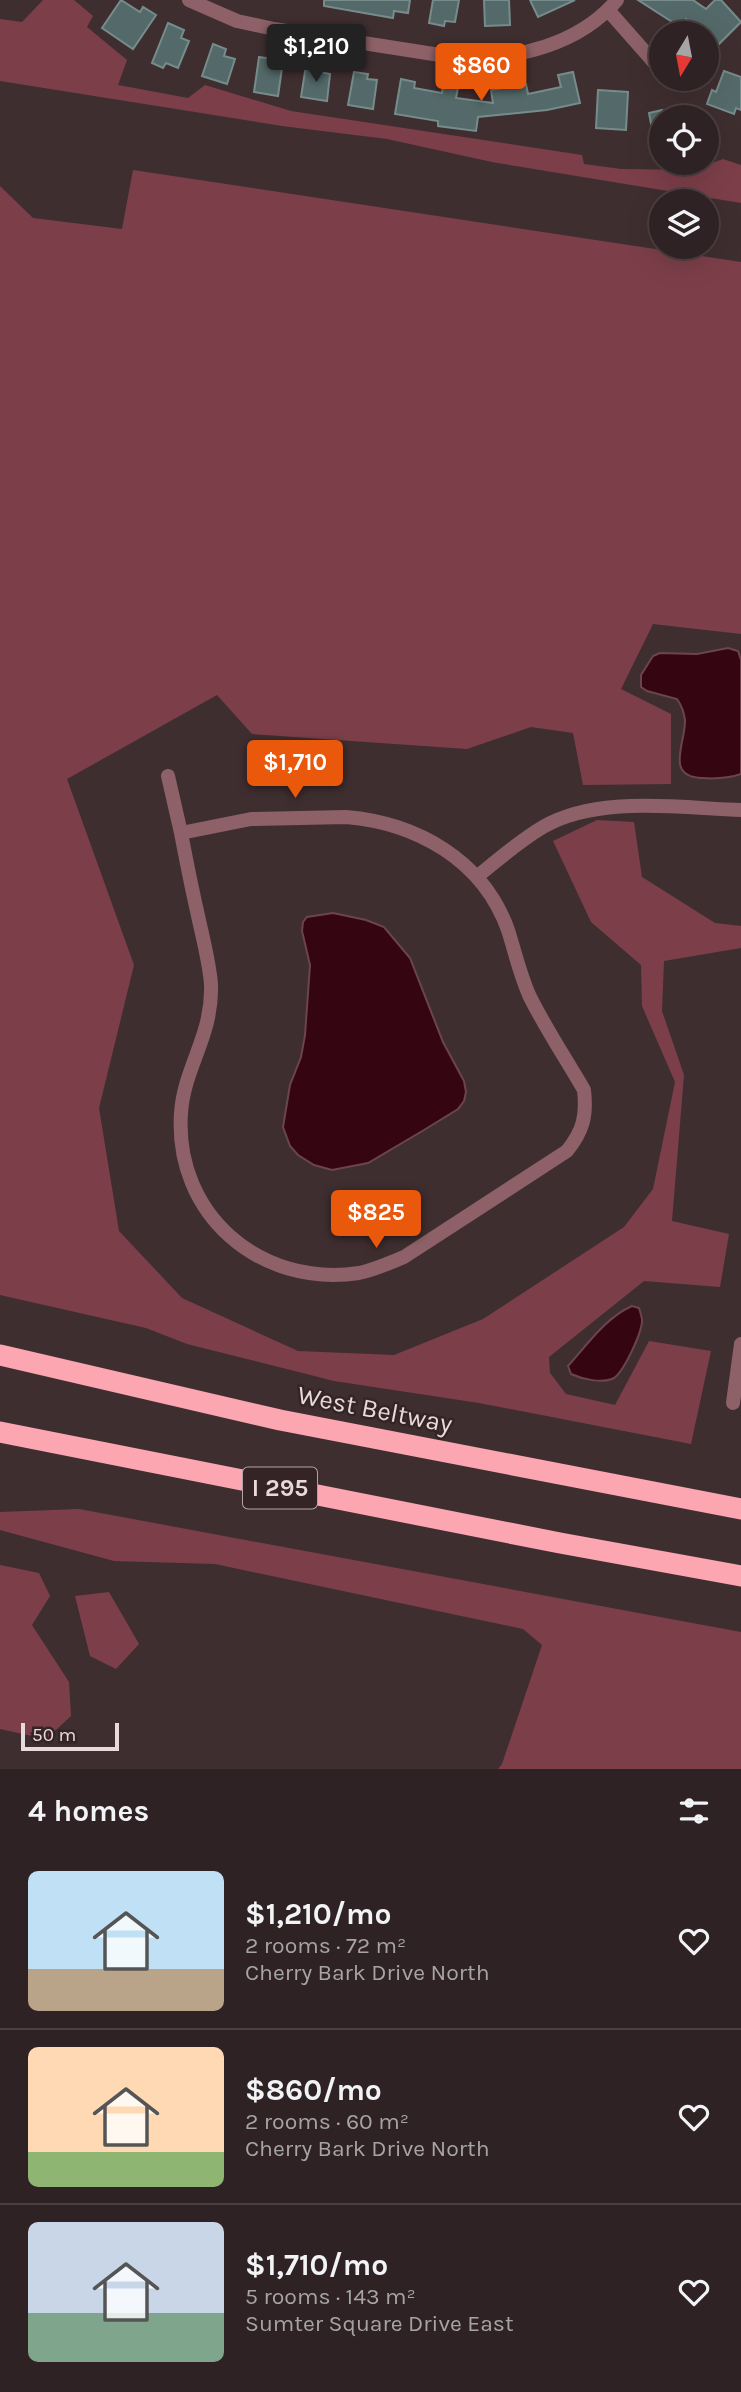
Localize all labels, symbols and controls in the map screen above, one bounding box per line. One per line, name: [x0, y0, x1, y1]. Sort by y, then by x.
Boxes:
north arrow: [649, 21, 719, 91]
map controls: [649, 21, 719, 259]
pin: $1,210: [259, 24, 373, 84]
text: $1,210: [283, 33, 349, 60]
pin: $860: [440, 43, 522, 103]
text: $860: [451, 52, 511, 79]
button: locate: [649, 105, 719, 175]
button: layers: [649, 189, 719, 259]
pin: $1,710: [238, 740, 352, 800]
text: $1,710: [263, 749, 327, 776]
pin: $825: [335, 1190, 417, 1250]
text: $825: [347, 1199, 405, 1226]
street label: West Beltway: [295, 1379, 455, 1440]
road number: I 295: [243, 1468, 317, 1508]
scale bar: [21, 1720, 119, 1752]
text: 50 m: [32, 1724, 76, 1746]
icon: filters: [675, 1792, 713, 1830]
text: 4 homes: [28, 1793, 149, 1829]
text: $1,210/mo: [245, 1896, 391, 1932]
icon: home: [84, 1899, 168, 1983]
icon: heart: [675, 1922, 713, 1960]
text: 2 rooms · 72 m²: [245, 1932, 406, 1959]
text: Cherry Bark Drive North: [245, 1959, 490, 1986]
text: $860/mo: [245, 2072, 382, 2108]
icon: home: [84, 2075, 168, 2159]
icon: heart: [675, 2098, 713, 2136]
text: 2 rooms · 60 m²: [245, 2108, 409, 2135]
text: Cherry Bark Drive North: [245, 2135, 490, 2162]
text: $1,710/mo: [245, 2247, 388, 2283]
icon: home: [84, 2250, 168, 2334]
icon: heart: [675, 2273, 713, 2311]
text: 5 rooms · 143 m²: [245, 2283, 416, 2310]
text: Sumter Square Drive East: [245, 2310, 514, 2337]

